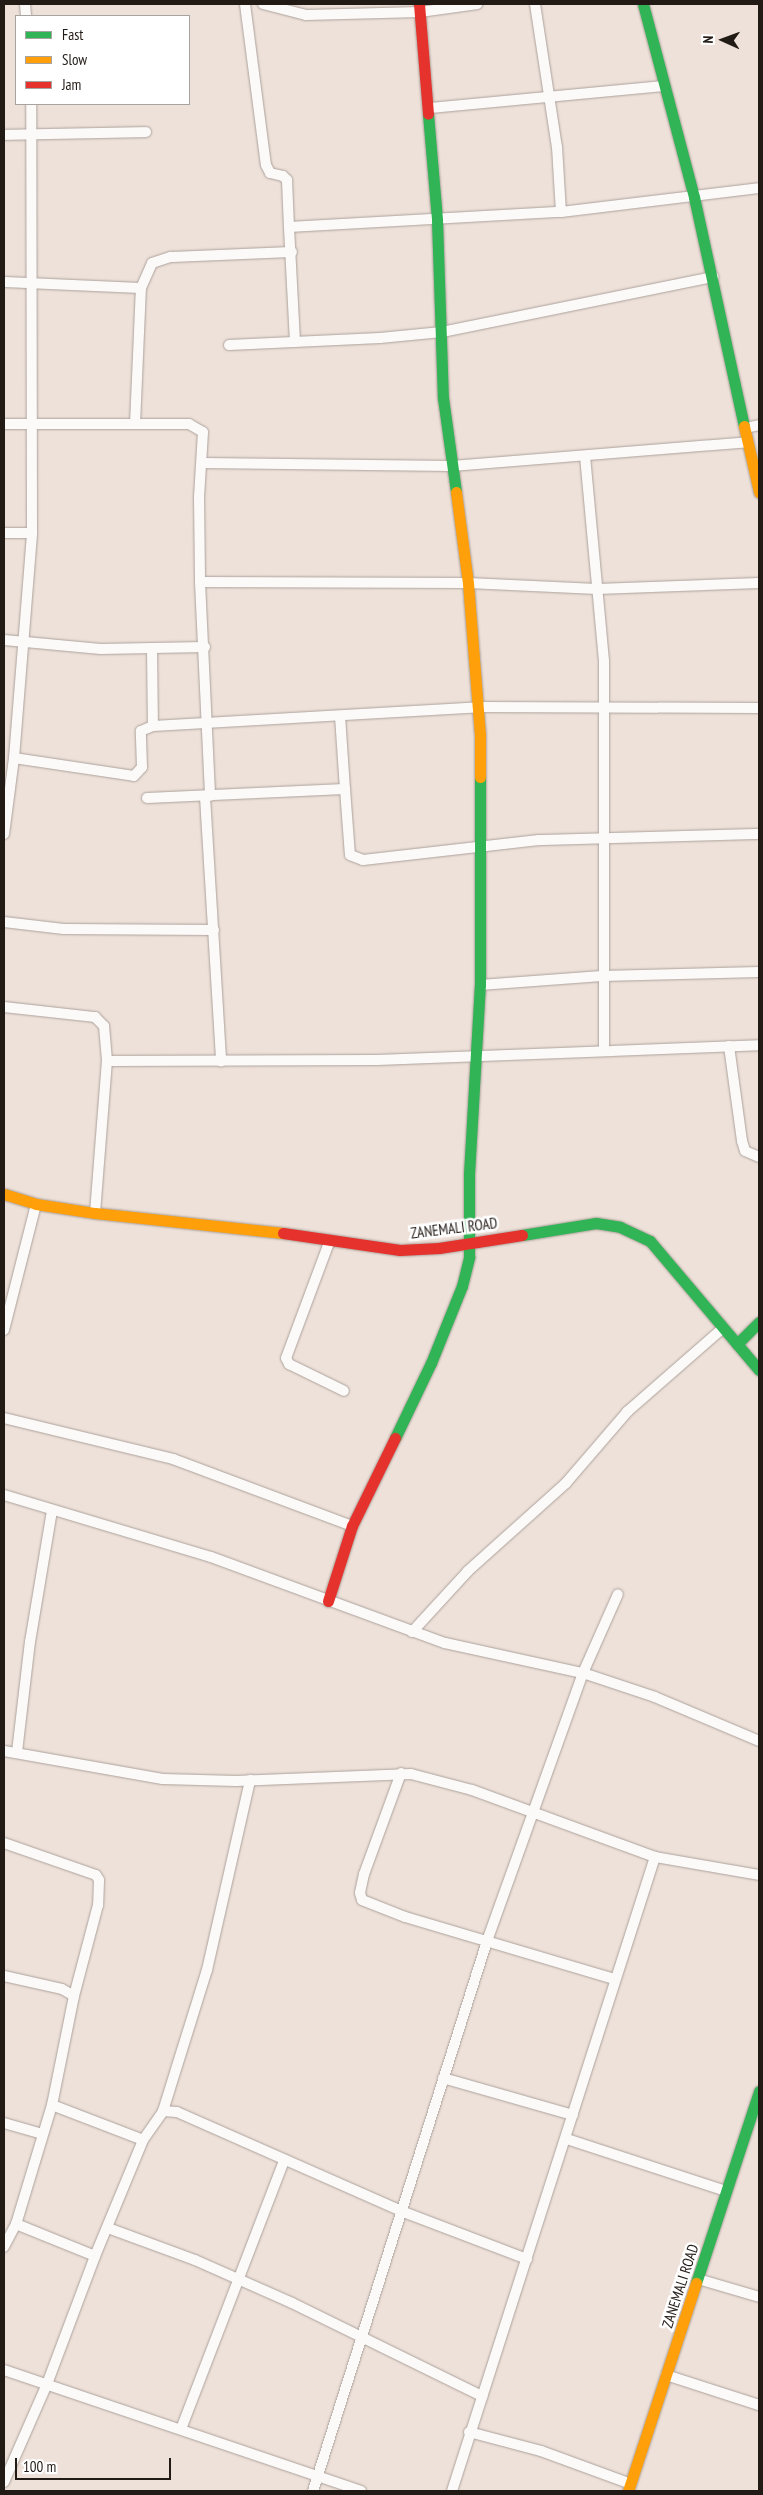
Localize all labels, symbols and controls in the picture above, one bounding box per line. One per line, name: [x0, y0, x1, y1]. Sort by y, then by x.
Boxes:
legend: [15, 15, 190, 105]
north arrow: [698, 15, 748, 65]
text: Fast: [62, 25, 83, 44]
text: N: [699, 35, 717, 44]
text: Slow: [62, 50, 87, 69]
text: Jam: [62, 75, 81, 94]
street label: ZANEMALI ROAD: [410, 1214, 498, 1242]
street label: ZANEMALI ROAD: [658, 2242, 702, 2330]
scale bar: [18, 2448, 174, 2480]
text: 100 m: [23, 2457, 56, 2476]

